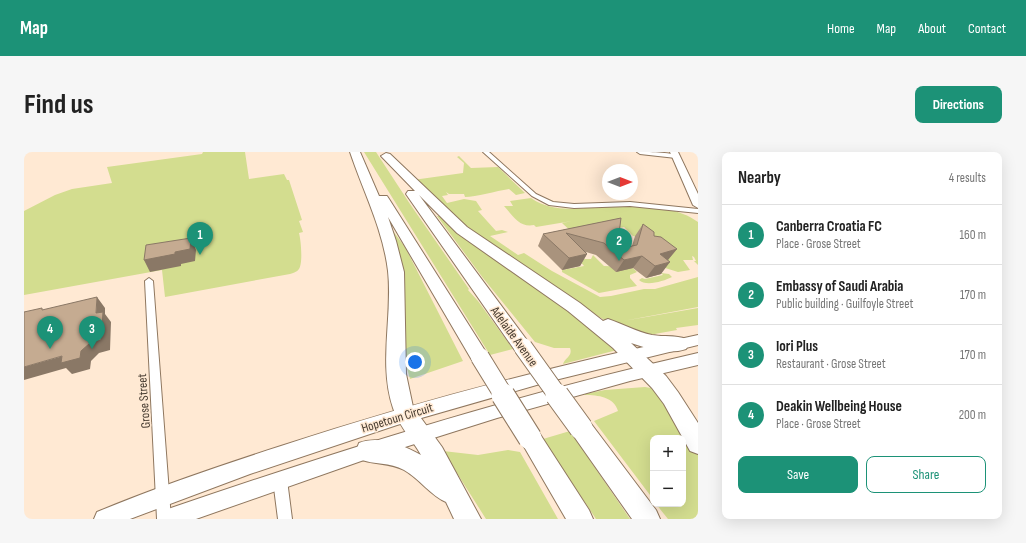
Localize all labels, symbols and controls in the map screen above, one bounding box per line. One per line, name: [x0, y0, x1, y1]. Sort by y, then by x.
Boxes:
text: Map: [20, 17, 48, 40]
text: Home: [827, 20, 855, 37]
text: Map: [877, 20, 896, 37]
text: About: [918, 20, 946, 37]
text: Contact: [968, 20, 1006, 37]
button: Directions: [915, 86, 1002, 123]
text: Find us: [24, 88, 93, 121]
north arrow: [602, 164, 638, 200]
text: Nearby: [738, 168, 781, 188]
text: 4 results: [949, 170, 986, 186]
text: Canberra Croatia FC: [776, 217, 882, 236]
pin: 1: [187, 222, 213, 255]
text: 1: [748, 227, 754, 243]
text: 160 m: [960, 227, 986, 243]
pin: 2: [606, 228, 632, 261]
text: Place · Grose Street: [776, 236, 861, 252]
text: Embassy of Saudi Arabia: [776, 277, 903, 296]
text: 2: [748, 287, 754, 303]
text: 170 m: [960, 287, 986, 303]
text: Public building · Guilfoyle Street: [776, 296, 913, 312]
street label: Adelaide Avenue: [486, 303, 541, 370]
pin: 4: [37, 316, 63, 349]
pin: 3: [79, 316, 105, 349]
text: Iori Plus: [776, 337, 818, 356]
text: 3: [748, 347, 754, 363]
text: 170 m: [960, 347, 986, 363]
your location: [405, 352, 425, 372]
text: Restaurant · Grose Street: [776, 356, 886, 372]
street label: Grose Street: [134, 373, 154, 429]
text: Deakin Wellbeing House: [776, 397, 902, 416]
street label: Hopetoun Circuit: [359, 399, 435, 436]
text: 4: [748, 407, 754, 423]
text: 200 m: [959, 407, 986, 423]
text: Place · Grose Street: [776, 416, 861, 432]
map controls: [650, 435, 686, 507]
button: +: [650, 435, 686, 471]
button: Save: [738, 456, 858, 493]
button: Share: [866, 456, 986, 493]
button: −: [650, 471, 686, 507]

